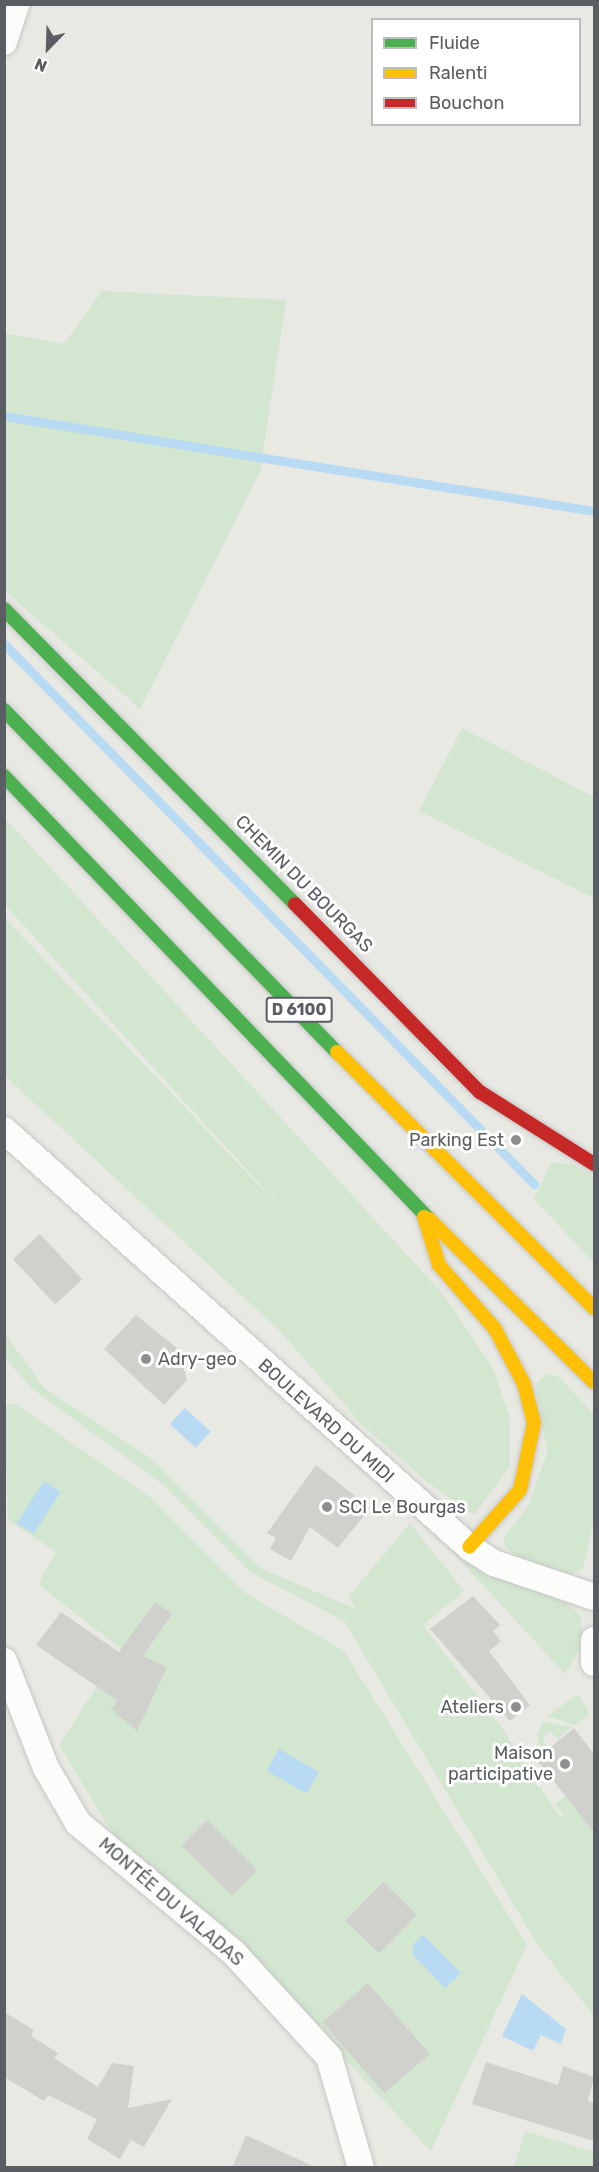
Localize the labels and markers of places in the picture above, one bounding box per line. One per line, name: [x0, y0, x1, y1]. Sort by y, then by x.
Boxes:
place label: Parking Est: [409, 1129, 504, 1151]
marker: Parking Est: [509, 1133, 523, 1147]
place label: Adry-geo: [158, 1348, 237, 1370]
marker: Adry-geo: [139, 1352, 153, 1366]
place label: SCI Le Bourgas: [339, 1496, 466, 1518]
marker: SCI Le Bourgas: [320, 1500, 334, 1514]
place label: Ateliers: [440, 1696, 504, 1718]
marker: Ateliers: [509, 1700, 523, 1714]
place label: Maison participative: [448, 1743, 553, 1786]
marker: Maison participative: [558, 1757, 572, 1771]

